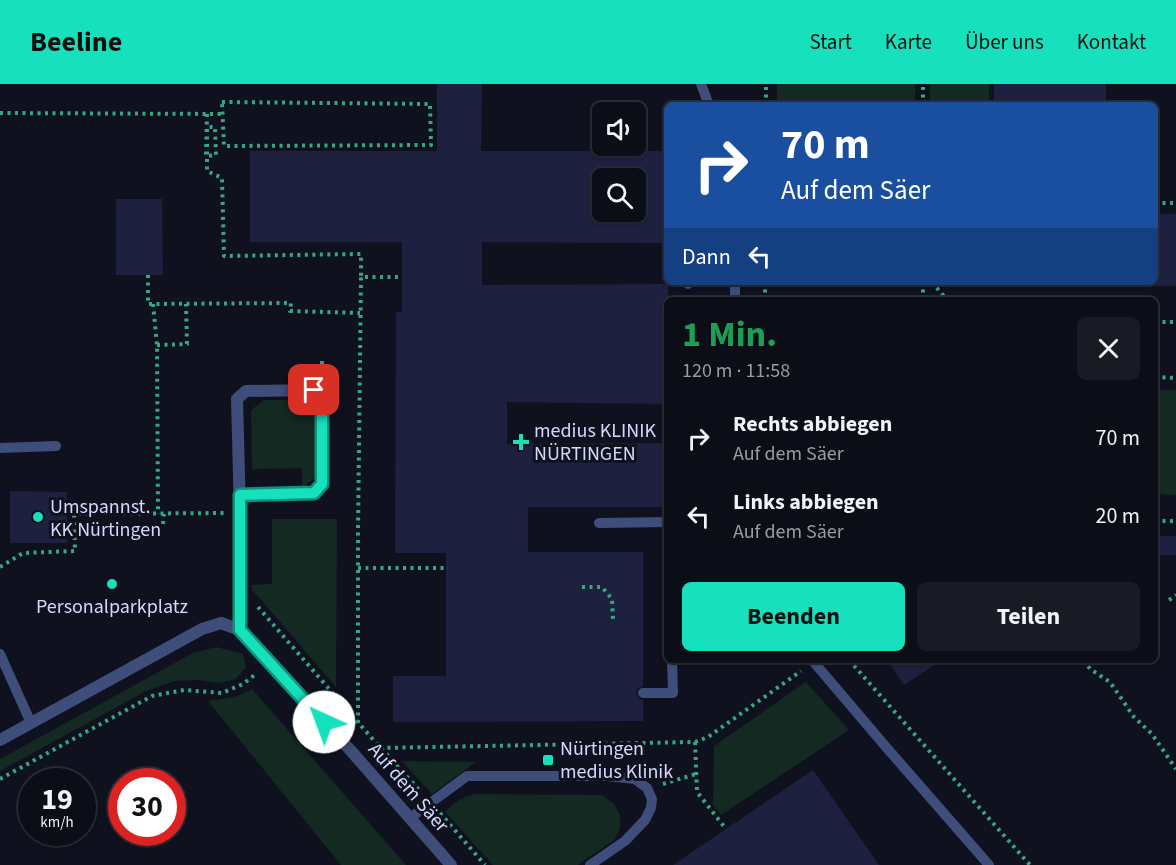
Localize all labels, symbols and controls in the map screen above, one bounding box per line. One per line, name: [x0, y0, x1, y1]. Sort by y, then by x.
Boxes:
text: Beeline: [30, 22, 122, 62]
text: Start: [809, 27, 852, 57]
text: Karte: [885, 27, 932, 57]
text: Über uns: [965, 27, 1044, 57]
text: Kontakt: [1077, 27, 1146, 57]
map controls: [592, 102, 646, 222]
button: sound: [592, 102, 646, 156]
text: 70 m: [781, 115, 870, 175]
icon: right: [682, 126, 760, 204]
button: search: [592, 168, 646, 222]
text: Auf dem Säer: [781, 171, 930, 210]
icon: left: [743, 240, 776, 273]
text: Dann: [682, 241, 731, 273]
text: 1 Min.: [682, 309, 777, 360]
button: close: [1077, 317, 1140, 380]
text: 120 m · 11:58: [682, 357, 790, 385]
pin: [288, 364, 339, 415]
icon: arrive: [297, 373, 330, 406]
text: Rechts abbiegen: [733, 408, 892, 440]
place label: medius KLINIK NÜRTINGEN: [534, 417, 657, 468]
icon: right: [682, 422, 715, 455]
text: 70 m: [1095, 422, 1140, 454]
marker: medius KLINIK NÜRTINGEN: [512, 433, 530, 451]
text: Auf dem Säer: [733, 440, 844, 468]
text: Links abbiegen: [733, 486, 879, 518]
place label: Umspannst. KK Nürtingen: [50, 493, 161, 544]
icon: left: [682, 500, 715, 533]
text: 20 m: [1095, 500, 1140, 532]
marker: Umspannst. KK Nürtingen: [31, 510, 45, 524]
text: Auf dem Säer: [733, 518, 844, 546]
marker: Personalparkplatz: [105, 577, 119, 591]
button: Beenden: [682, 582, 905, 651]
button: Teilen: [917, 582, 1140, 651]
place label: Personalparkplatz: [36, 593, 188, 621]
position arrow: [292, 690, 356, 754]
place label: Nürtingen medius Klinik: [560, 735, 673, 786]
street label: Auf dem Säer: [361, 737, 455, 839]
marker: Nürtingen medius Klinik: [541, 753, 555, 767]
speed limit sign: 30: [108, 768, 186, 846]
text: 19: [41, 778, 73, 821]
text: km/h: [40, 812, 74, 833]

